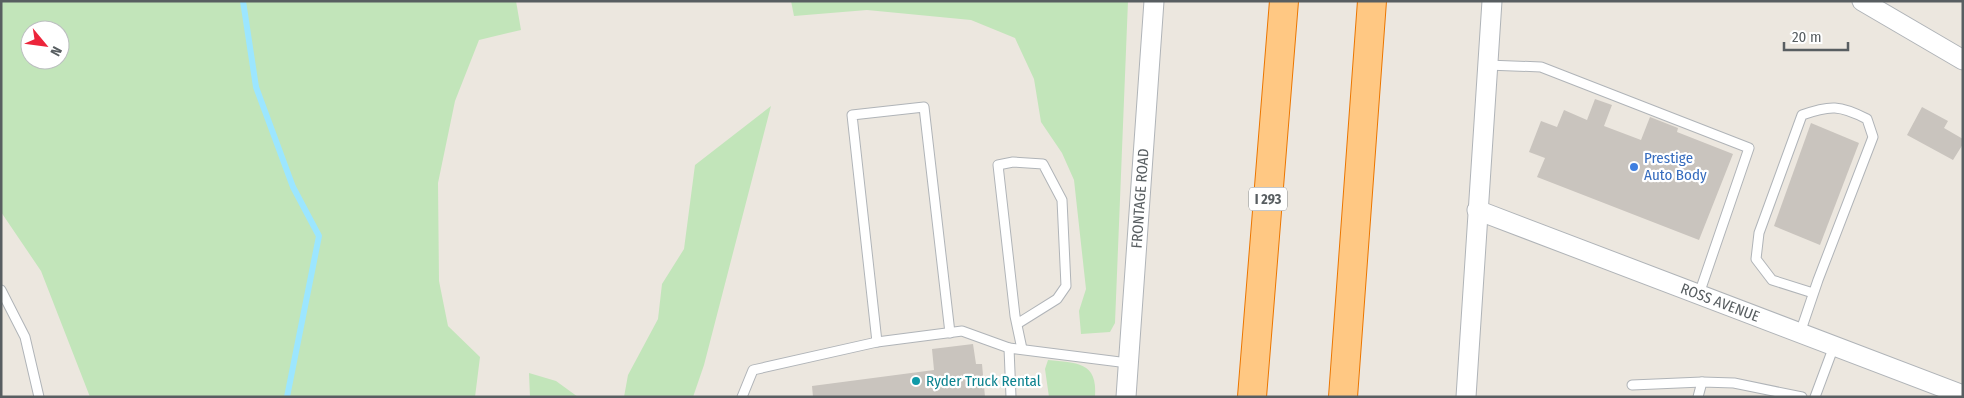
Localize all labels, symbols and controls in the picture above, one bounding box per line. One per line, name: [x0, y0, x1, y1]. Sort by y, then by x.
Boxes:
north arrow: [20, 20, 70, 70]
scale bar: [1784, 20, 1848, 52]
text: 20 m: [1792, 28, 1822, 46]
text: N: [46, 43, 65, 59]
street label: FRONTAGE ROAD: [1128, 148, 1153, 249]
place label: Prestige Auto Body: [1644, 149, 1707, 184]
marker: Prestige Auto Body: [1628, 161, 1640, 173]
road number: I 293: [1249, 188, 1287, 210]
street label: ROSS AVENUE: [1678, 279, 1762, 326]
place label: Ryder Truck Rental: [926, 372, 1041, 390]
marker: Ryder Truck Rental: [910, 375, 922, 387]

